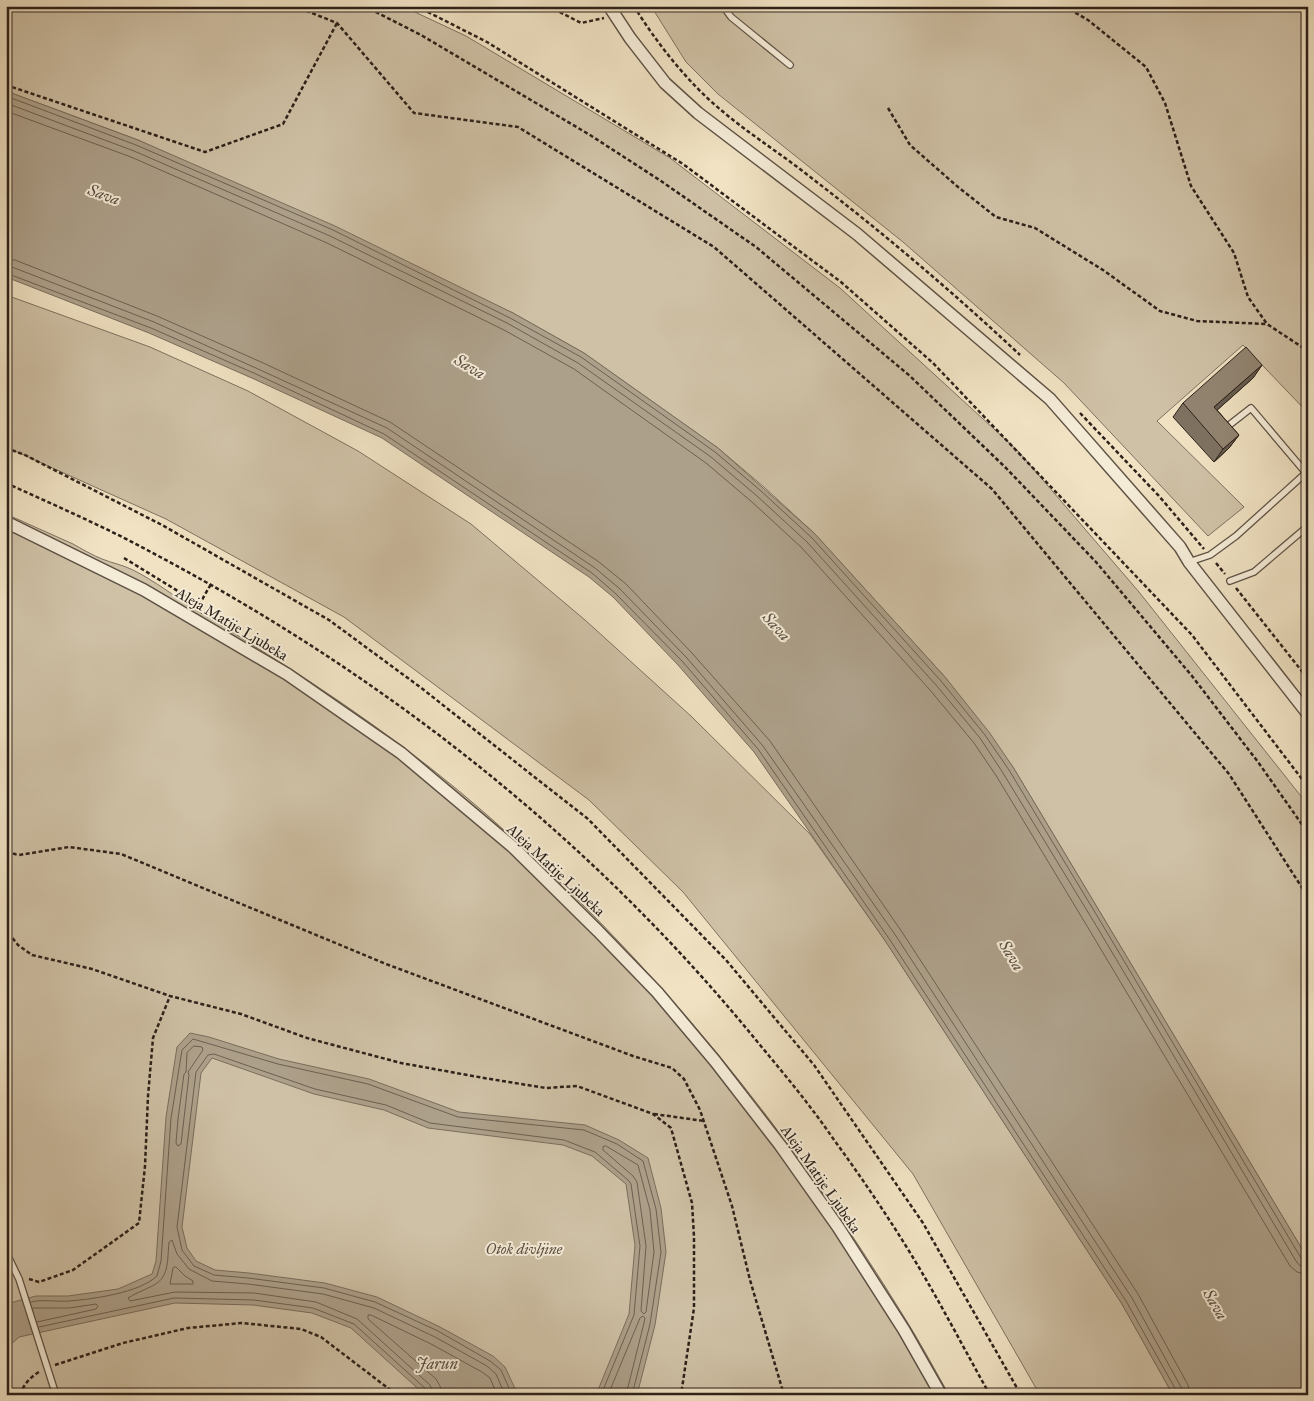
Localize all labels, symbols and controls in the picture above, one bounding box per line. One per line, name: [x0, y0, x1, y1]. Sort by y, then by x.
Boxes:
water label: Sava: [84, 180, 123, 209]
water label: Sava: [450, 349, 489, 383]
street label: Aleja Matije Ljubeka: [172, 583, 292, 665]
water label: Sava: [758, 607, 795, 645]
street label: Aleja Matije Ljubeka: [503, 819, 609, 920]
water label: Sava: [995, 936, 1028, 974]
street label: Aleja Matije Ljubeka: [777, 1121, 865, 1237]
park label: Otok divljine: [486, 1240, 563, 1258]
water label: Sava: [1199, 1285, 1232, 1323]
water label: Jarun: [415, 1354, 458, 1373]

